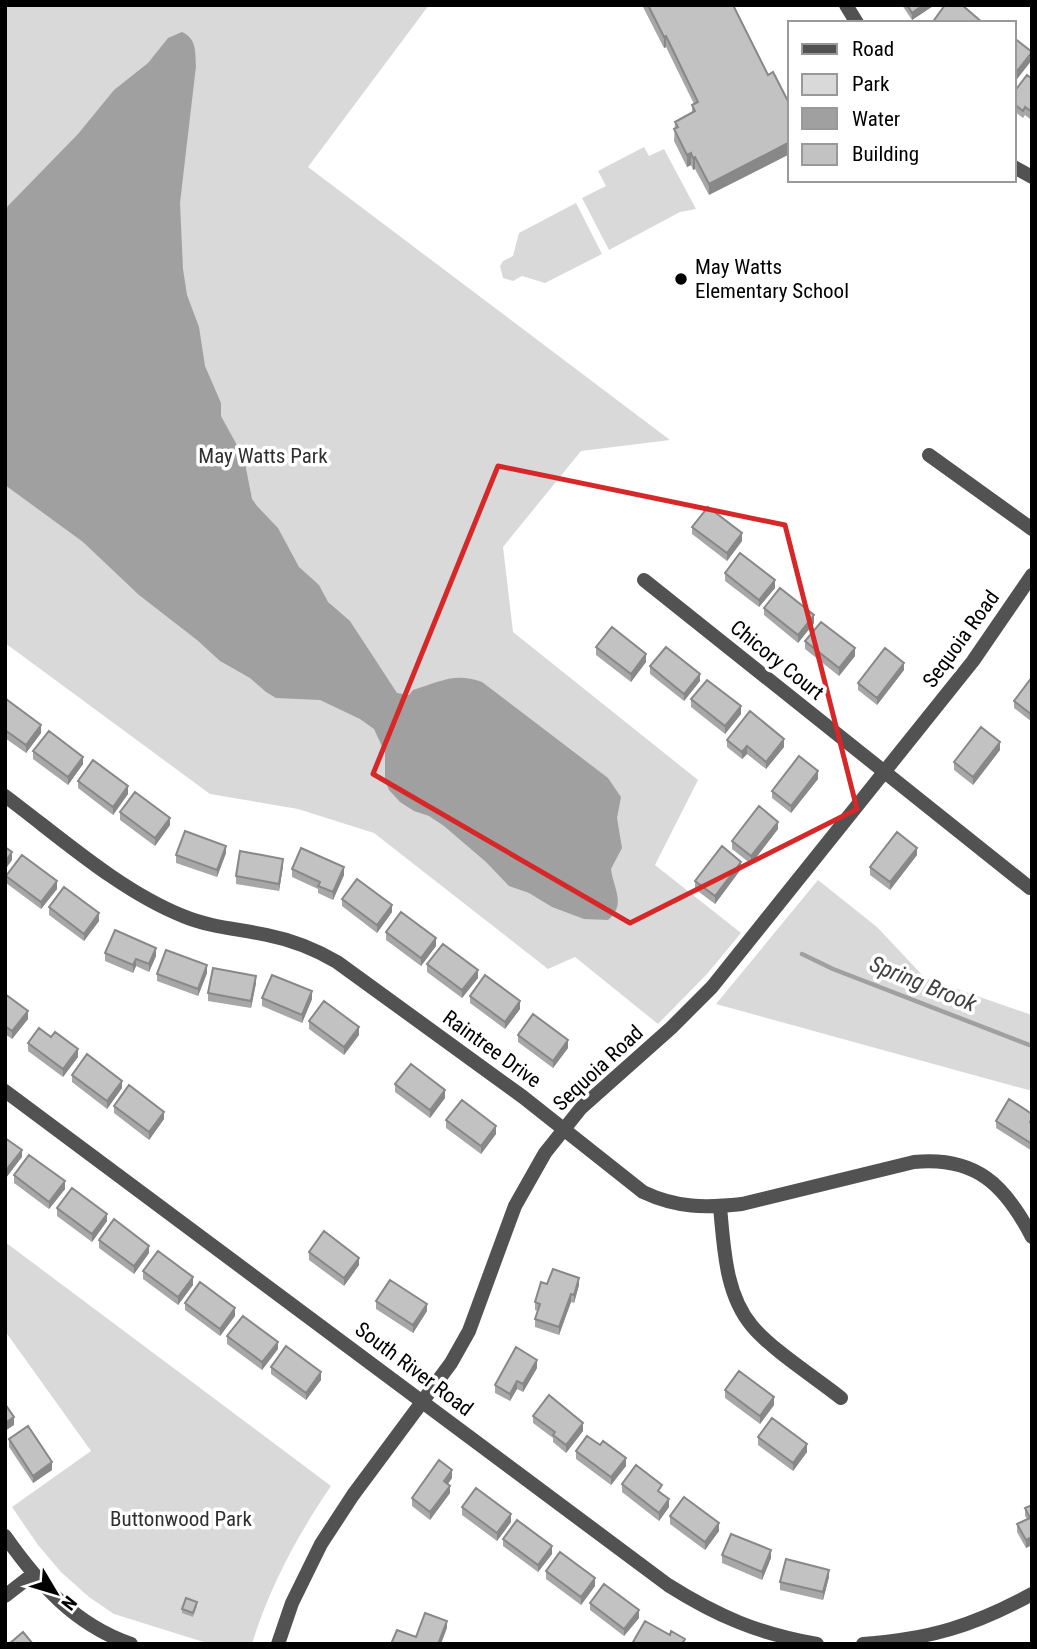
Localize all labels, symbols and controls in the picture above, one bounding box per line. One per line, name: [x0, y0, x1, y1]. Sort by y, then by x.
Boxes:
legend: [788, 21, 1016, 182]
text: Road: [852, 37, 894, 61]
text: Park: [852, 72, 890, 96]
text: Water: [852, 107, 900, 131]
text: Building: [852, 142, 919, 166]
place label: May Watts Elementary School: [695, 255, 849, 303]
marker: May Watts Elementary School: [673, 271, 689, 287]
park label: May Watts Park: [198, 444, 328, 468]
street label: Sequoia Road: [918, 586, 1004, 692]
street label: Chicory Court: [726, 615, 828, 705]
water label: Spring Brook: [866, 950, 981, 1018]
street label: Raintree Drive: [438, 1005, 546, 1093]
street label: Sequoia Road: [548, 1020, 648, 1116]
street label: South River Road: [351, 1317, 477, 1421]
park label: Buttonwood Park: [110, 1507, 253, 1531]
north arrow: [21, 1558, 91, 1628]
text: N: [56, 1591, 82, 1615]

